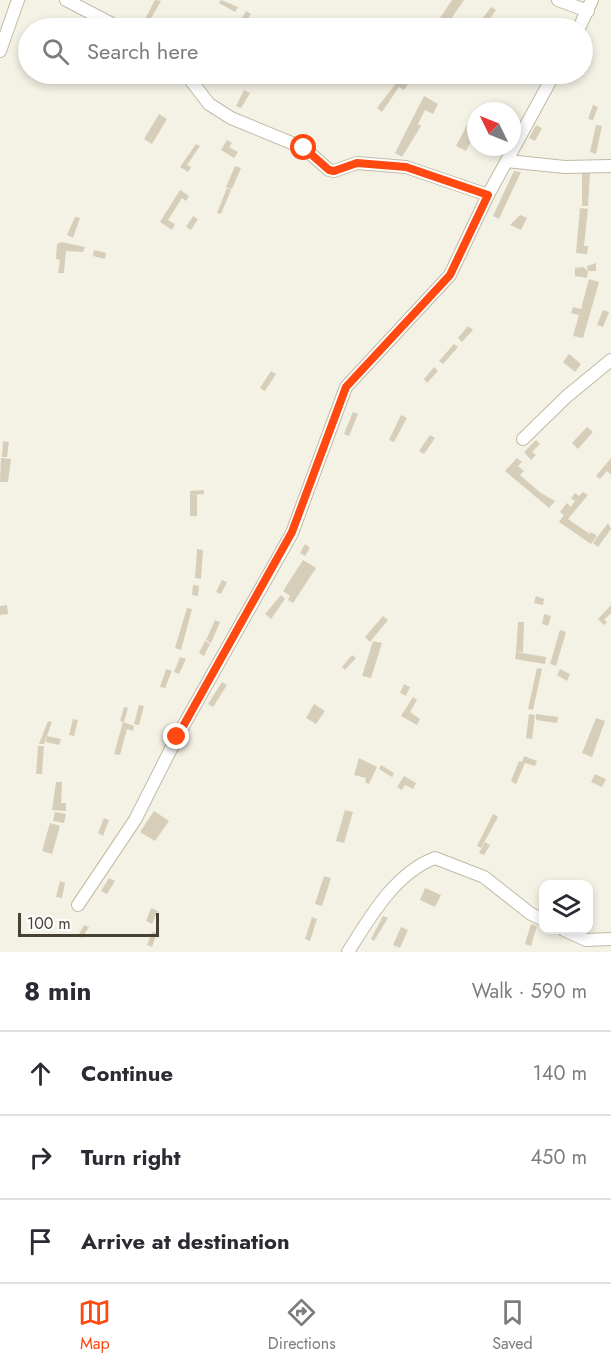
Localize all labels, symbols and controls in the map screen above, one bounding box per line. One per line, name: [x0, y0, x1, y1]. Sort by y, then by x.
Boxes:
search box: [18, 18, 593, 84]
icon: search: [39, 35, 72, 68]
text: Search here: [87, 35, 198, 67]
north arrow: [467, 102, 521, 156]
route start: [290, 134, 316, 160]
route end: [163, 723, 189, 749]
map controls: [539, 880, 593, 934]
button: layers: [539, 880, 593, 934]
scale bar: [18, 910, 159, 938]
text: 100 m: [27, 912, 71, 935]
text: 8 min: [24, 972, 92, 1010]
text: Walk · 590 m: [472, 977, 587, 1006]
icon: ahead: [24, 1057, 57, 1090]
text: Continue: [81, 1057, 173, 1089]
text: 140 m: [533, 1059, 587, 1088]
icon: right: [24, 1141, 57, 1174]
text: Turn right: [81, 1141, 181, 1173]
text: 450 m: [530, 1143, 587, 1172]
icon: arrive: [24, 1225, 57, 1258]
text: Arrive at destination: [81, 1225, 290, 1257]
tab: Map: [78, 1296, 111, 1355]
tab: Directions: [268, 1296, 336, 1355]
tab: Saved: [492, 1296, 533, 1355]

